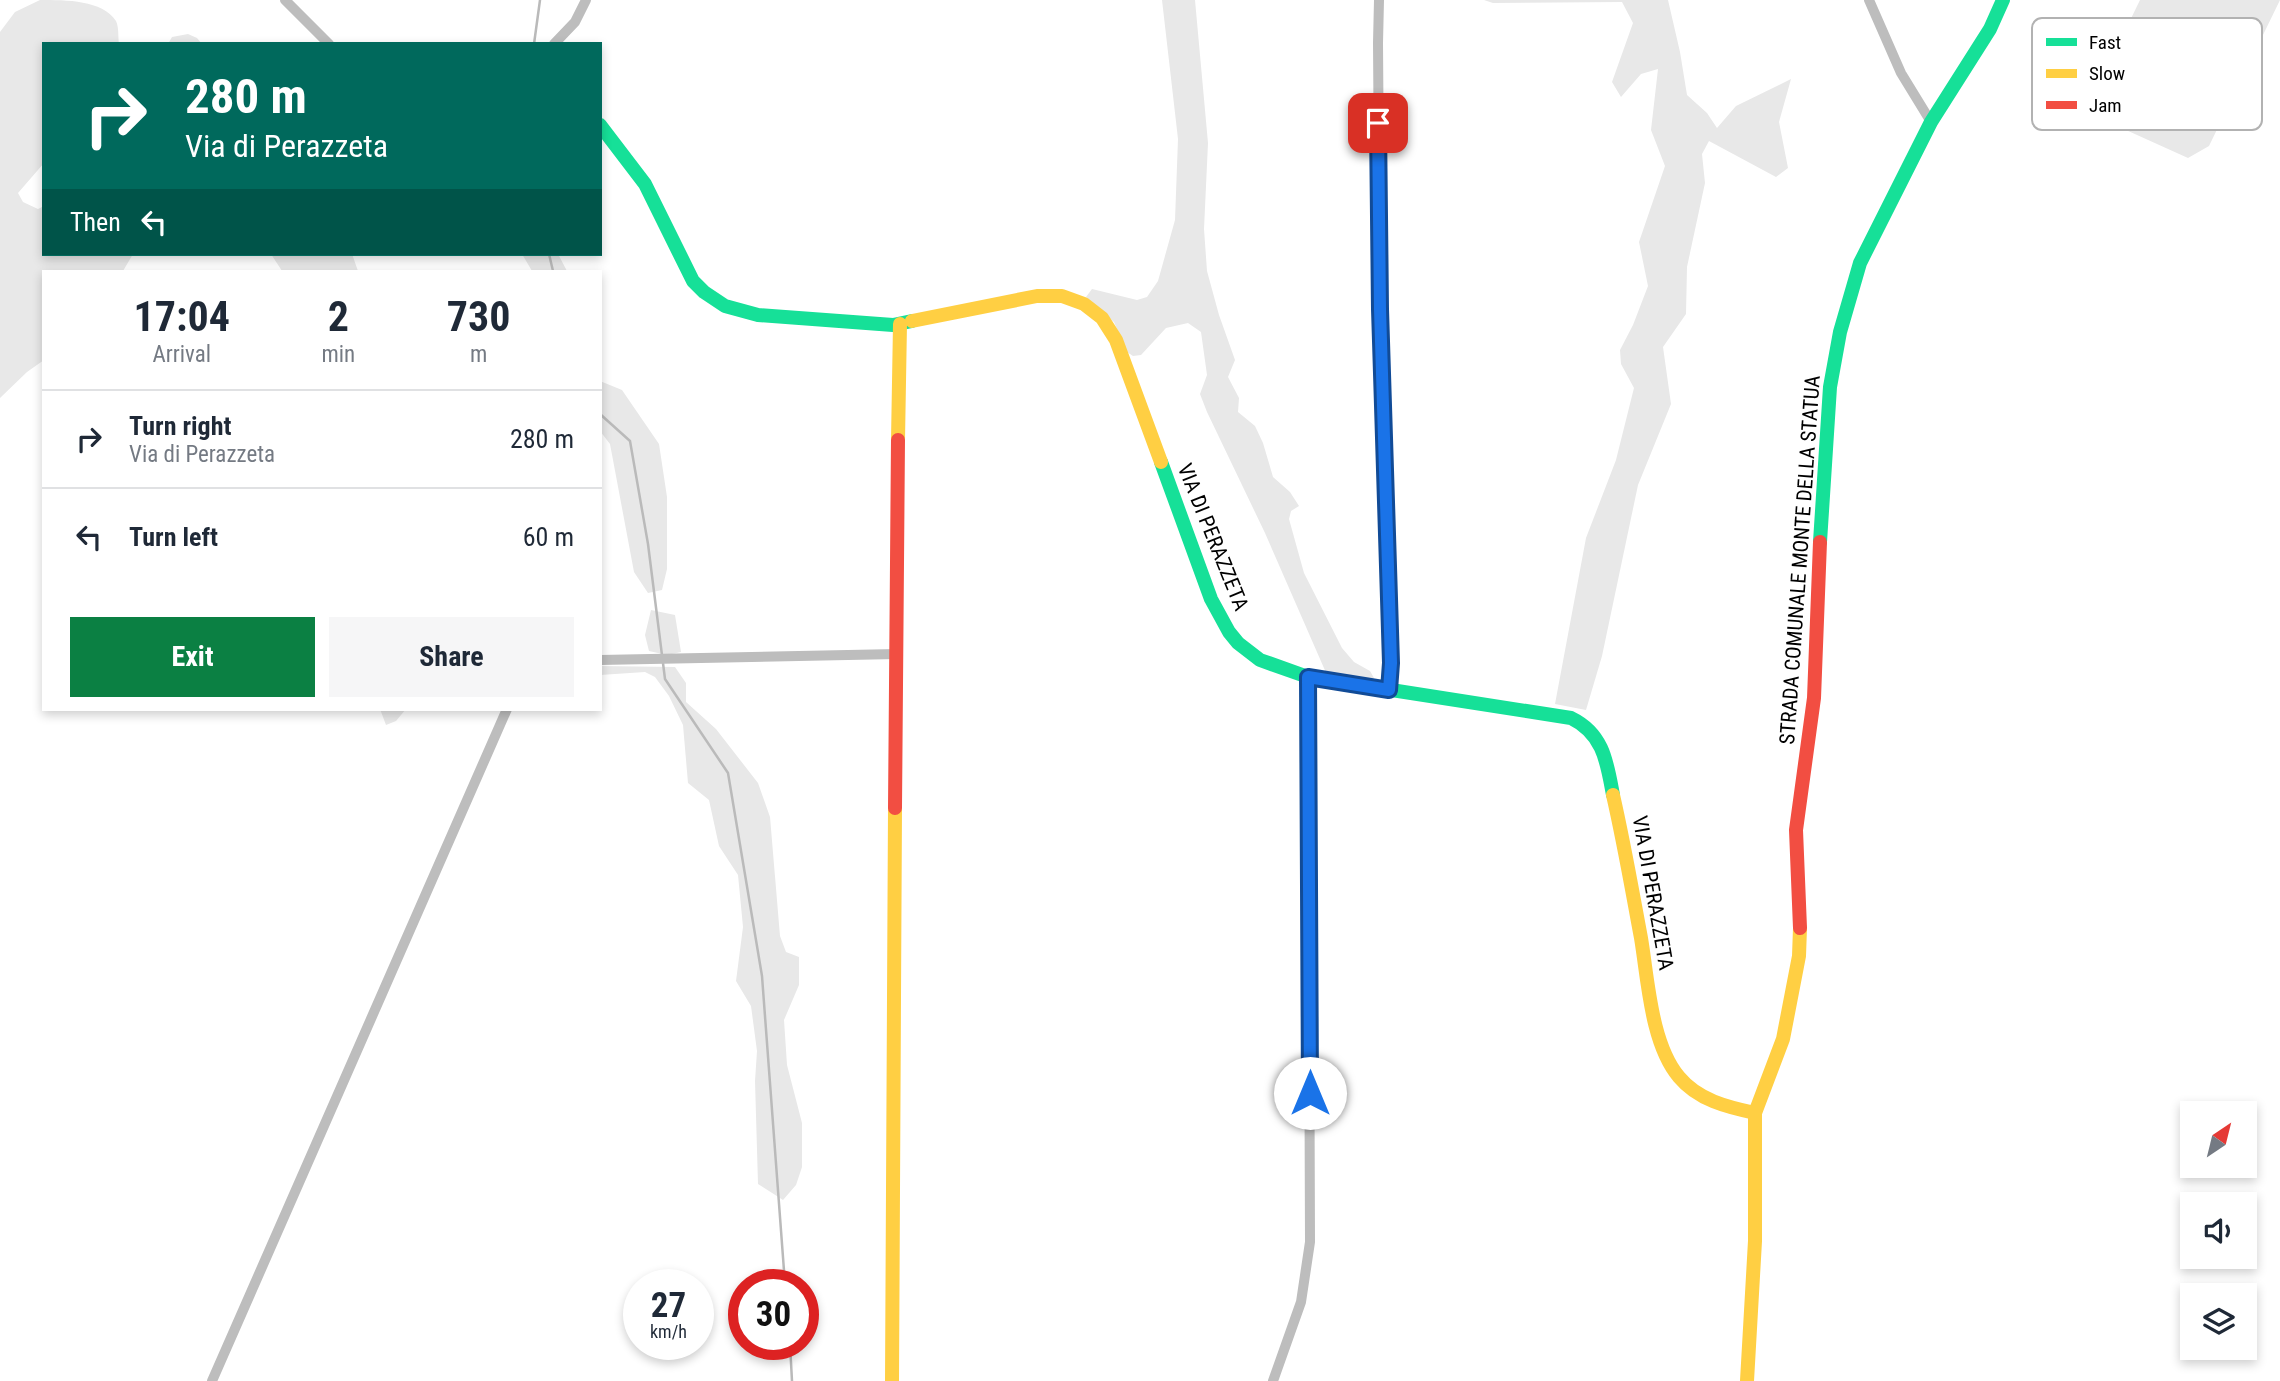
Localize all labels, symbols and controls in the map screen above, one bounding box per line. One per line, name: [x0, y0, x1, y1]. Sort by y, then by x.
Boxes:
legend: [2032, 18, 2262, 130]
text: Fast: [2089, 31, 2121, 54]
text: Slow: [2089, 62, 2125, 85]
text: 280 m: [185, 68, 307, 125]
icon: right: [70, 70, 161, 161]
pin: [1348, 93, 1408, 153]
text: Jam: [2089, 94, 2122, 117]
icon: arrive: [1359, 104, 1397, 142]
text: Via di Perazzeta: [185, 127, 388, 165]
icon: left: [135, 203, 173, 241]
text: Then: [70, 207, 121, 237]
text: 17:04: [134, 292, 230, 341]
text: 2: [328, 292, 349, 341]
text: 730: [447, 292, 510, 341]
text: Arrival: [152, 341, 211, 368]
text: min: [321, 341, 355, 368]
text: m: [470, 341, 487, 368]
street label: STRADA COMUNALE MONTE DELLA STATUA: [1775, 375, 1825, 745]
text: Turn right: [129, 411, 231, 441]
icon: right: [70, 420, 108, 458]
text: 280 m: [510, 424, 574, 454]
text: Via di Perazzeta: [129, 441, 275, 468]
street label: VIA DI PERAZZETA: [1173, 460, 1253, 614]
icon: left: [70, 518, 108, 556]
text: Turn left: [129, 522, 218, 552]
text: 60 m: [523, 522, 574, 552]
button: Exit: [70, 617, 315, 697]
button: Share: [329, 617, 574, 697]
street label: VIA DI PERAZZETA: [1628, 814, 1678, 972]
position arrow: [1273, 1056, 1347, 1130]
north arrow: [2180, 1101, 2258, 1178]
map controls: [2180, 1101, 2257, 1360]
button: sound: [2180, 1192, 2257, 1269]
speed limit sign: 30: [728, 1269, 819, 1360]
button: layers: [2180, 1283, 2257, 1360]
text: 27: [651, 1285, 686, 1326]
text: km/h: [650, 1321, 687, 1342]

